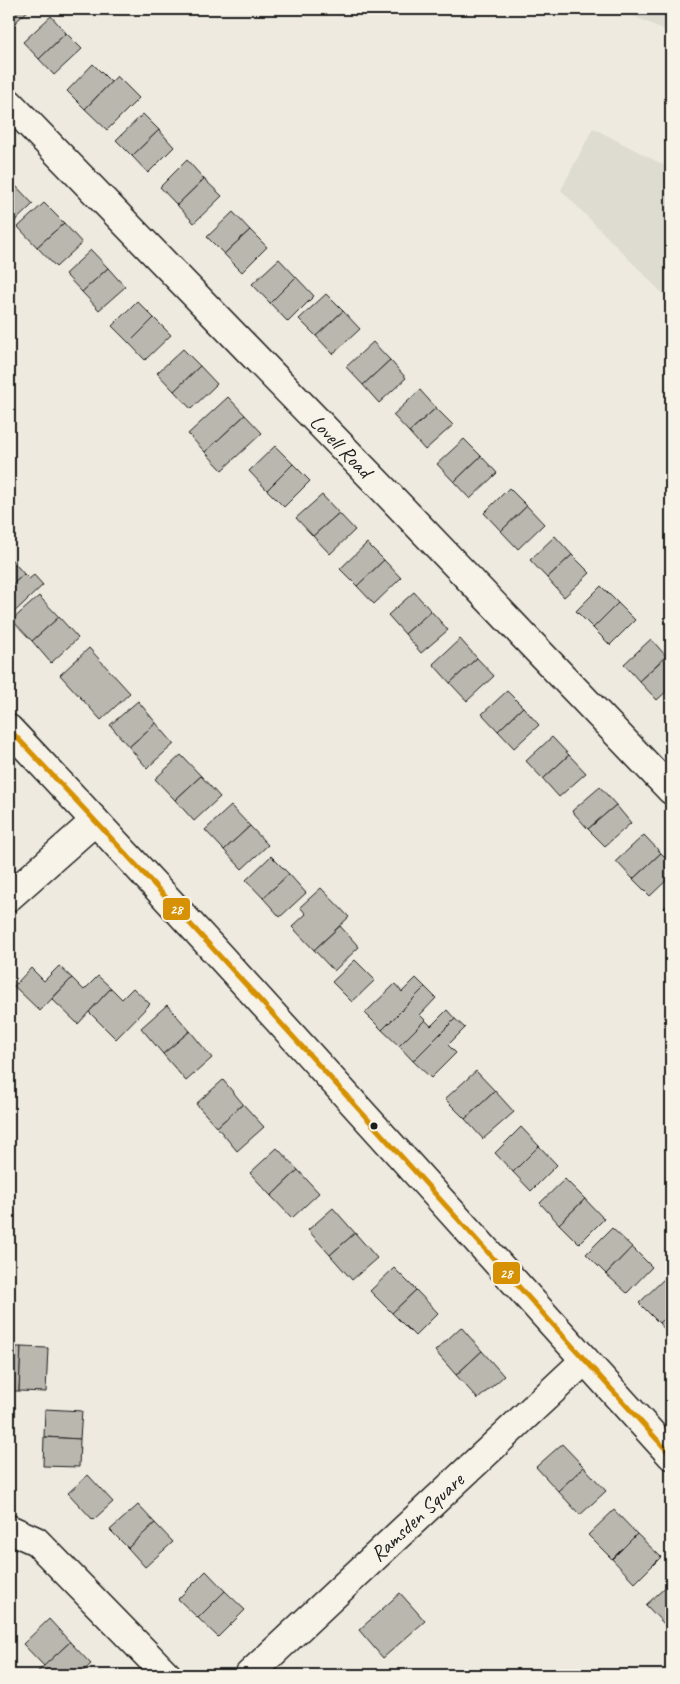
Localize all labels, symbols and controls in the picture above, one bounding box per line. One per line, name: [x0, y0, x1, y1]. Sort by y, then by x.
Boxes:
street label: Lovell Road: [304, 409, 380, 486]
line badge: 28: [162, 897, 191, 921]
text: 28: [170, 901, 184, 918]
unlabelled marker: [369, 1121, 379, 1131]
line badge: 28: [492, 1261, 521, 1285]
text: 28: [500, 1265, 514, 1282]
street label: Ramsden Square: [365, 1466, 470, 1567]

